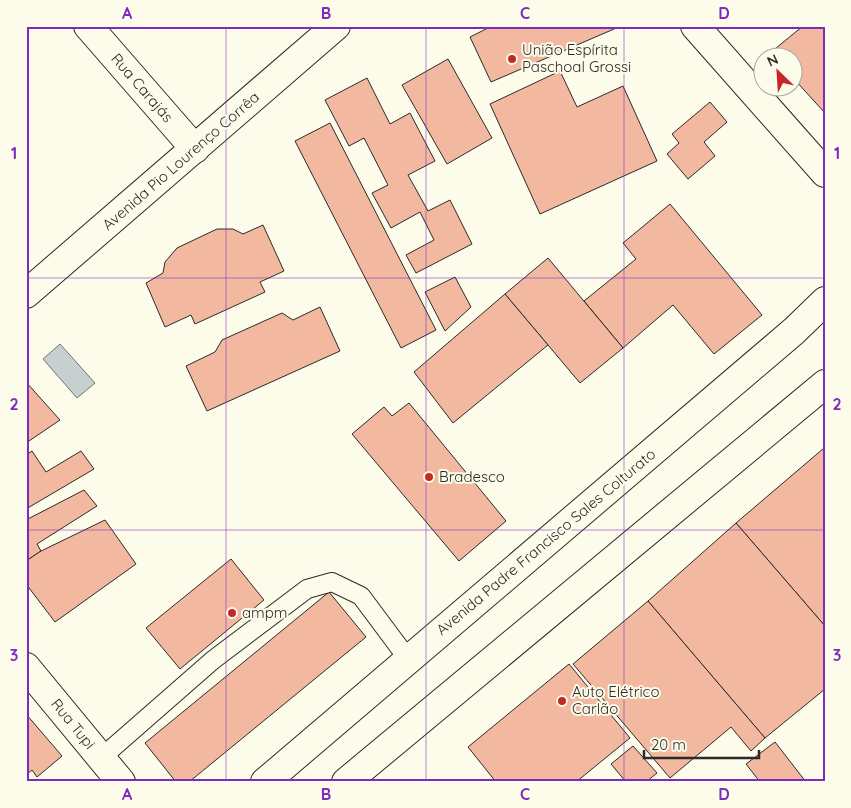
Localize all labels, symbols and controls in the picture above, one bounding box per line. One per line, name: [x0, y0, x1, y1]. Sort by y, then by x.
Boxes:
text: A: [122, 3, 133, 23]
text: B: [321, 3, 331, 23]
text: C: [520, 3, 530, 23]
text: D: [718, 3, 730, 23]
place label: União Espírita Paschoal Grossi: [522, 40, 631, 76]
north arrow: [754, 48, 804, 98]
street label: Rua Carajás: [107, 49, 178, 126]
text: N: [764, 50, 781, 71]
marker: União Espírita Paschoal Grossi: [506, 53, 518, 65]
street label: Avenida Pio Lourenço Corrêa: [98, 87, 263, 234]
text: 1: [11, 143, 17, 163]
text: 1: [834, 143, 840, 163]
text: 2: [9, 394, 19, 414]
text: 2: [832, 394, 842, 414]
street label: Avenida Padre Francisco Sales Colturato: [432, 444, 659, 639]
place label: Bradesco: [439, 467, 505, 486]
marker: Bradesco: [423, 471, 435, 483]
place label: ampm: [242, 603, 288, 622]
marker: ampm: [226, 607, 238, 619]
text: 3: [10, 645, 18, 665]
text: 3: [833, 645, 841, 665]
place label: Auto Elétrico Carlão: [572, 682, 659, 718]
street label: Rua Tupi: [47, 695, 100, 753]
marker: Auto Elétrico Carlão: [556, 695, 568, 707]
scale bar: [644, 728, 758, 760]
text: 20 m: [651, 735, 686, 754]
text: A: [122, 784, 133, 804]
text: B: [321, 784, 331, 804]
text: C: [520, 784, 530, 804]
text: D: [718, 784, 730, 804]

